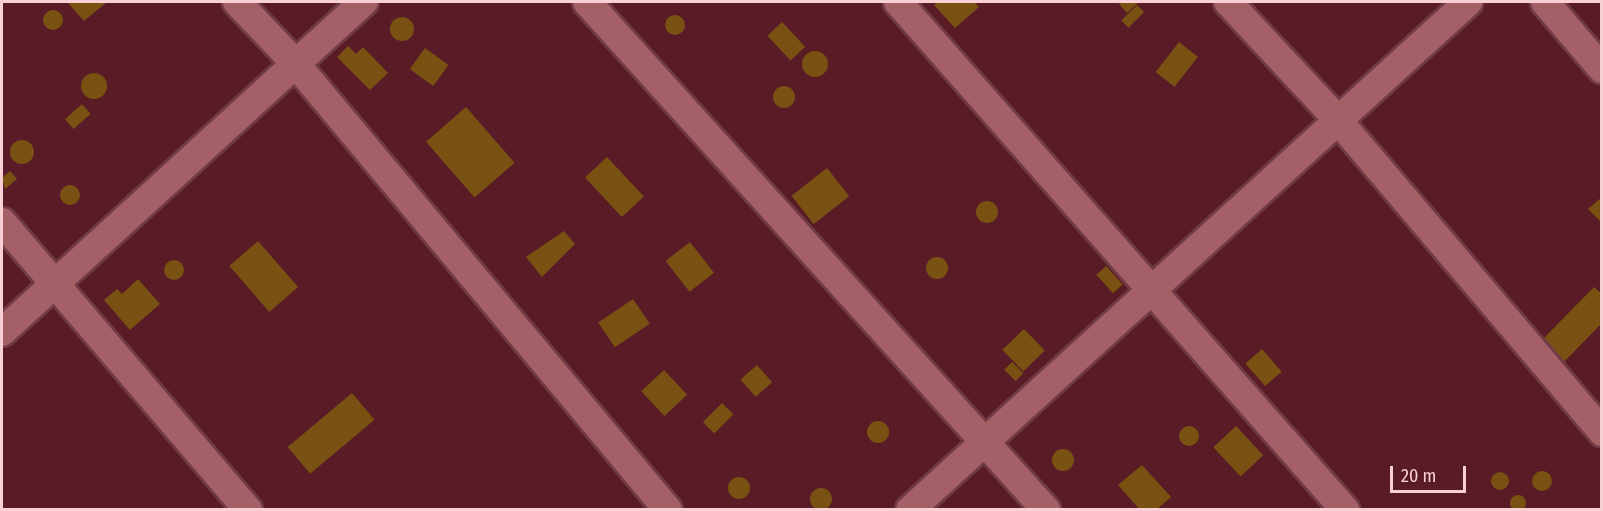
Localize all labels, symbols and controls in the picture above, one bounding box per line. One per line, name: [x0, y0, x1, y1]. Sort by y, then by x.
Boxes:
scale bar: [1393, 454, 1470, 492]
text: 20 m: [1401, 465, 1436, 487]

